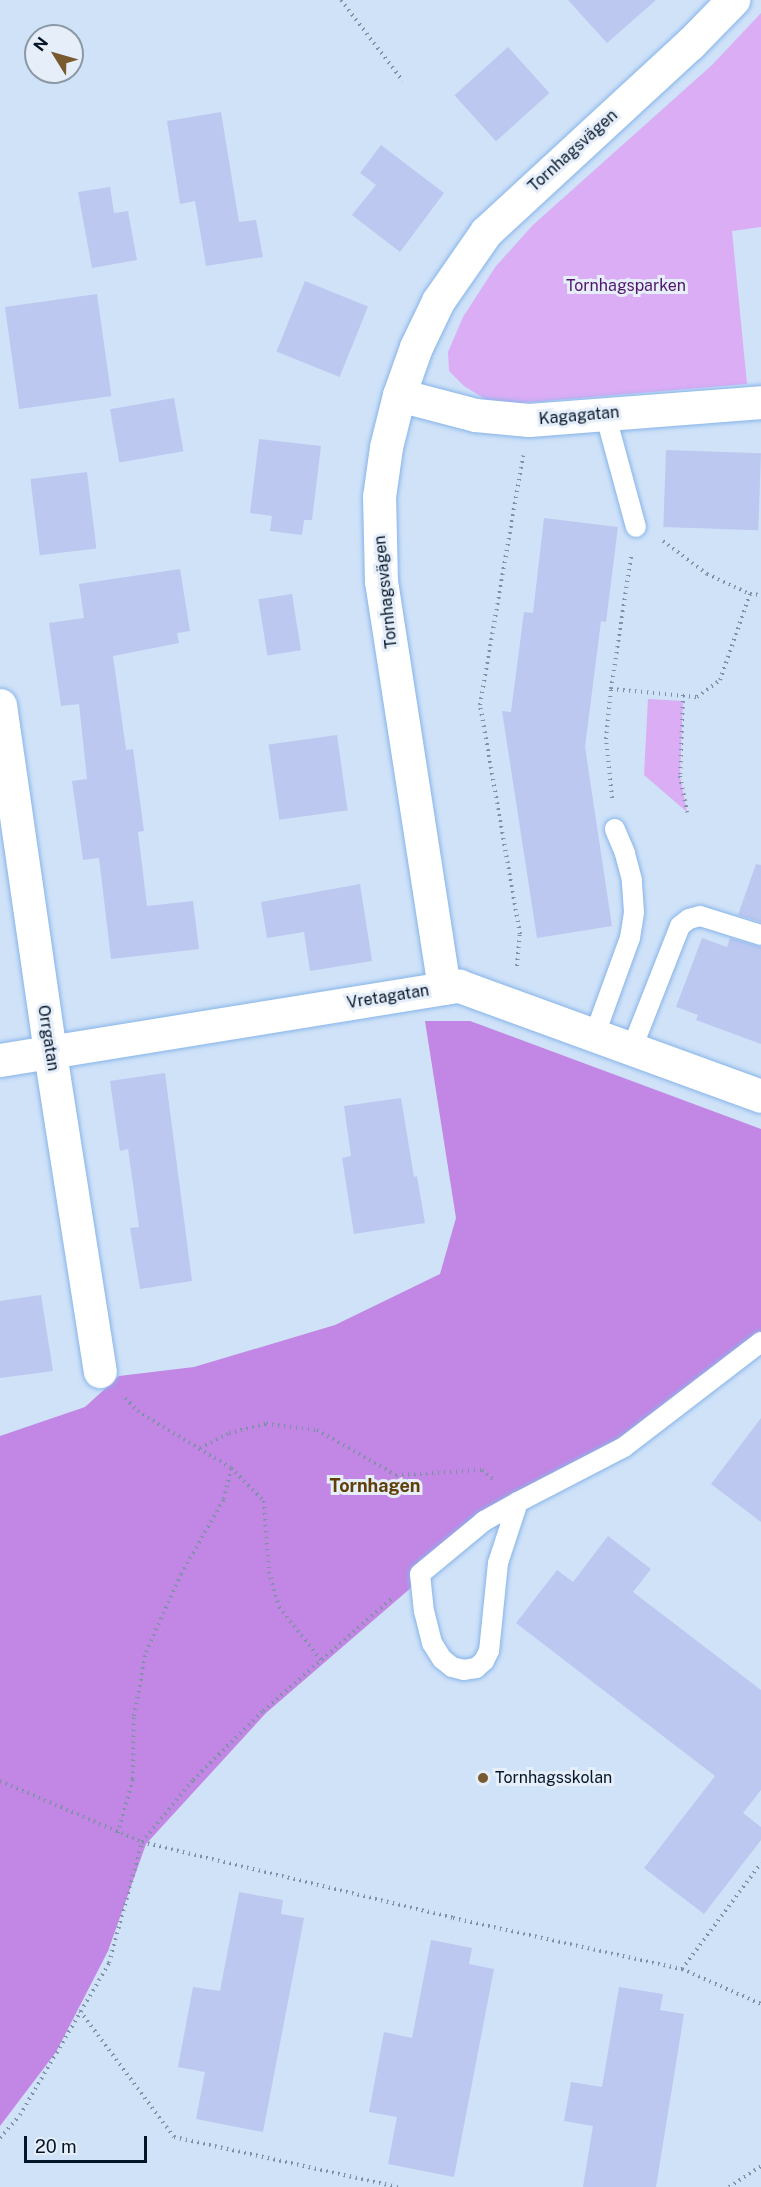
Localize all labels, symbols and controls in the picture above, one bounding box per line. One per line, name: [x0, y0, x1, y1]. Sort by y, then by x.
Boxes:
north arrow: [24, 24, 84, 84]
text: N: [29, 33, 52, 55]
street label: Tornhagsvägen: [524, 106, 622, 196]
park label: Tornhagsparken: [566, 276, 686, 296]
street label: Kagagatan: [538, 403, 620, 429]
street label: Tornhagsvägen: [371, 535, 401, 649]
street label: Vretagatan: [346, 981, 430, 1013]
street label: Orrgatan: [33, 1004, 63, 1072]
district label: Tornhagen: [329, 1475, 421, 1497]
place label: Tornhagsskolan: [495, 1768, 612, 1788]
marker: Tornhagsskolan: [476, 1771, 490, 1785]
scale bar: [27, 2124, 150, 2162]
text: 20 m: [35, 2136, 77, 2157]

